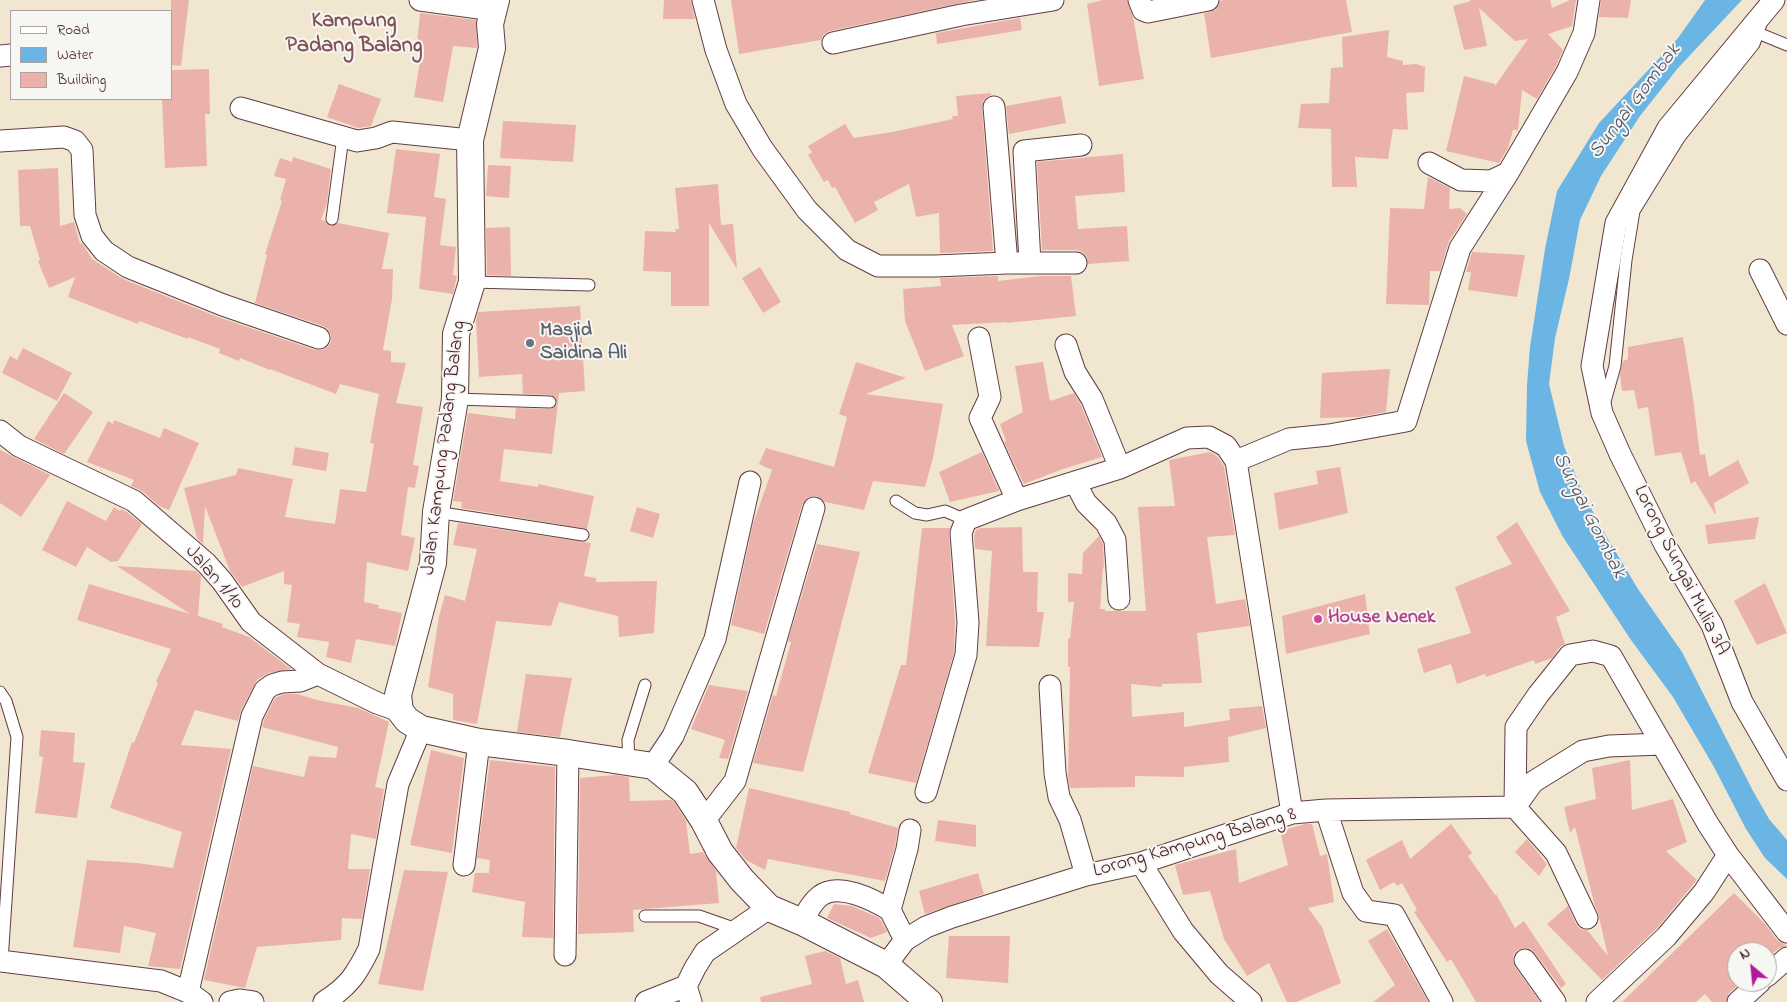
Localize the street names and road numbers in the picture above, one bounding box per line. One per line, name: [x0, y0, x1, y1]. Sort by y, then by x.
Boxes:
street label: Jalan Kampung Padang Balang: [417, 319, 473, 577]
street label: Lorong Sungai Mulia 3A: [1627, 482, 1733, 660]
street label: Jalan 1/10: [179, 541, 247, 615]
street label: Lorong Kampung Balang 8: [1091, 803, 1299, 885]

